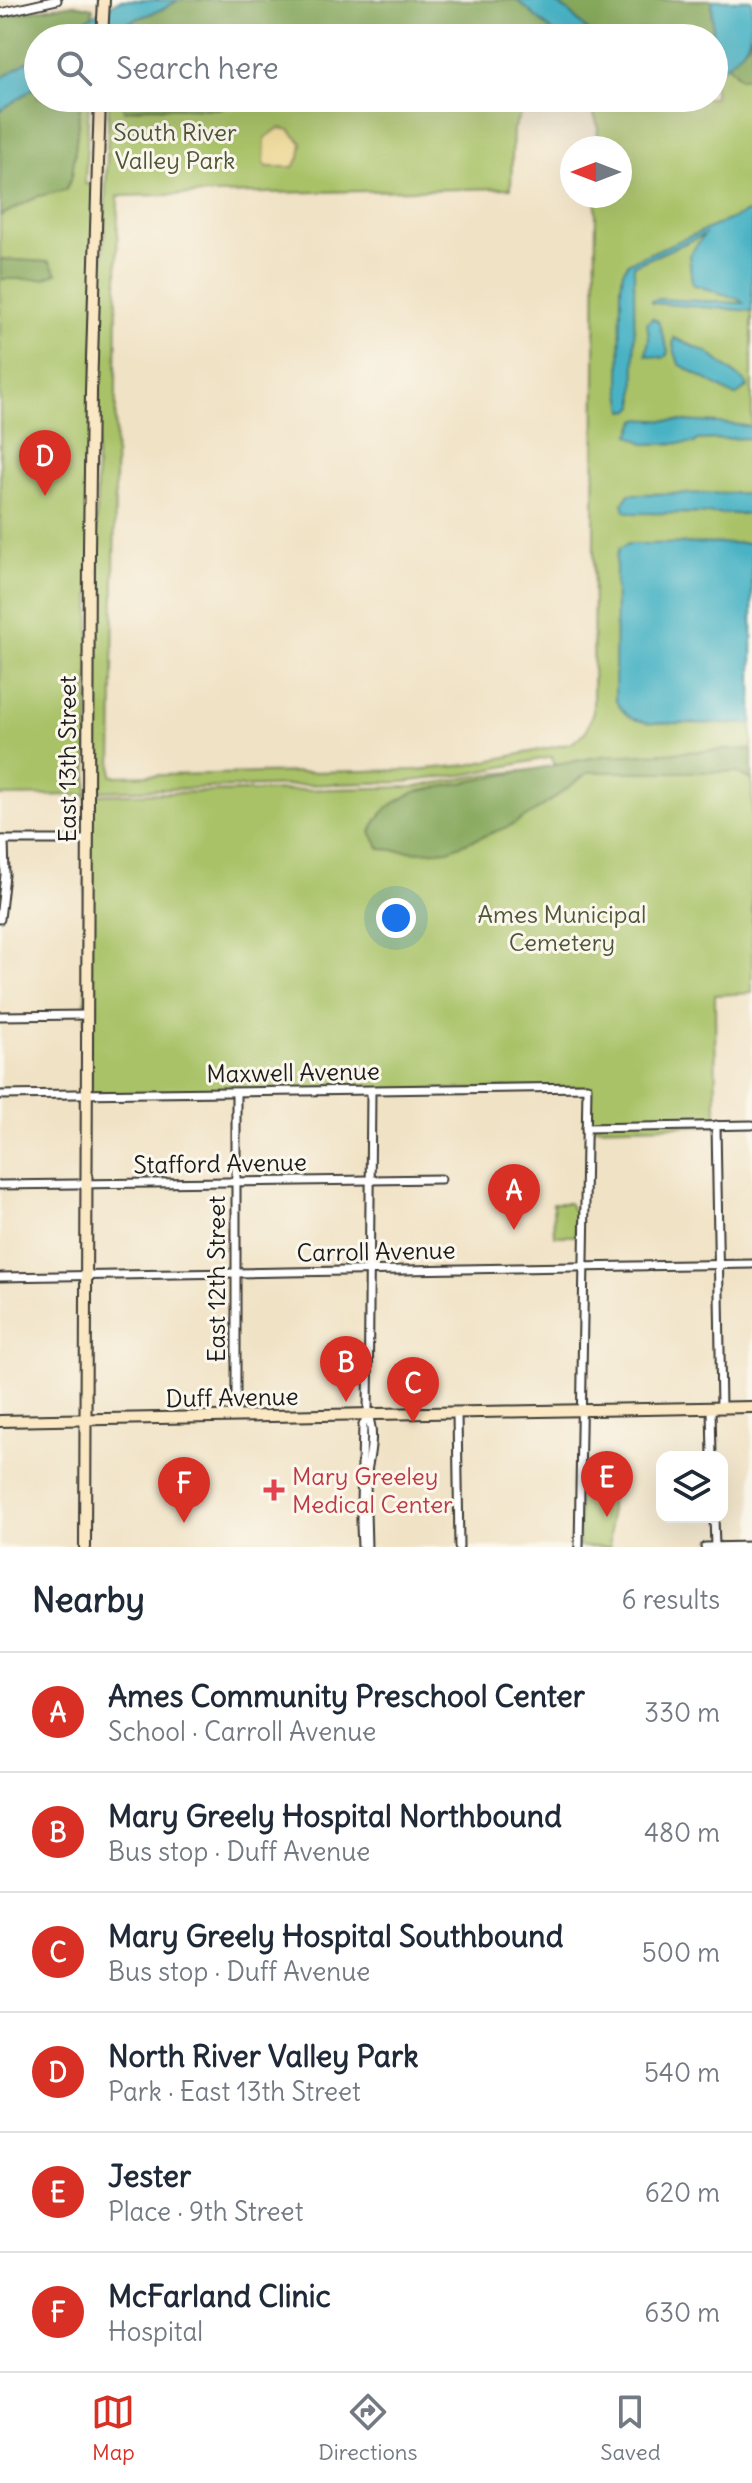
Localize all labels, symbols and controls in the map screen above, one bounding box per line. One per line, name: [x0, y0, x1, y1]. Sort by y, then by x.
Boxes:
search box: [24, 24, 728, 112]
icon: search: [52, 46, 96, 90]
text: Search here: [116, 49, 279, 87]
park label: South River Valley Park: [113, 117, 237, 175]
north arrow: [560, 136, 632, 208]
pin: D: [19, 430, 71, 496]
street label: East 13th Street: [52, 675, 82, 843]
your location: [376, 898, 416, 938]
park label: Ames Municipal Cemetery: [478, 899, 646, 957]
street label: Maxwell Avenue: [206, 1055, 380, 1089]
street label: Stafford Avenue: [133, 1146, 307, 1180]
pin: A: [488, 1164, 540, 1230]
street label: East 12th Street: [201, 1196, 231, 1362]
street label: Carroll Avenue: [296, 1235, 456, 1267]
pin: B: [320, 1336, 372, 1402]
pin: C: [387, 1357, 439, 1423]
street label: Duff Avenue: [165, 1381, 299, 1413]
pin: E: [581, 1451, 633, 1517]
map controls: [656, 1451, 728, 1523]
button: layers: [656, 1451, 728, 1523]
pin: F: [158, 1457, 210, 1523]
place label: Mary Greeley Medical Center: [292, 1461, 453, 1519]
marker: Mary Greeley Medical Center: [263, 1479, 285, 1501]
text: Nearby: [32, 1578, 145, 1621]
text: 6 results: [622, 1583, 720, 1616]
text: Ames Community Preschool Center: [108, 1677, 585, 1715]
text: A: [50, 1696, 66, 1729]
text: 330 m: [644, 1696, 720, 1729]
text: School · Carroll Avenue: [108, 1715, 376, 1748]
text: Mary Greely Hospital Northbound: [108, 1797, 562, 1835]
text: B: [49, 1816, 67, 1849]
text: 480 m: [644, 1816, 720, 1849]
text: Bus stop · Duff Avenue: [108, 1835, 370, 1868]
text: Mary Greely Hospital Southbound: [108, 1917, 563, 1955]
text: C: [49, 1936, 67, 1969]
text: 500 m: [642, 1936, 720, 1969]
text: Bus stop · Duff Avenue: [108, 1955, 370, 1988]
text: North River Valley Park: [108, 2037, 418, 2075]
text: D: [49, 2056, 67, 2089]
text: 540 m: [644, 2056, 720, 2089]
text: Park · East 13th Street: [108, 2075, 361, 2108]
text: Jester: [108, 2157, 191, 2195]
text: E: [50, 2176, 66, 2209]
text: 620 m: [645, 2176, 720, 2209]
text: Place · 9th Street: [108, 2195, 303, 2228]
text: McFarland Clinic: [108, 2277, 331, 2315]
text: F: [51, 2296, 65, 2329]
text: 630 m: [644, 2296, 720, 2329]
text: Hospital: [108, 2315, 203, 2348]
tab: Map: [91, 2390, 135, 2466]
tab: Directions: [318, 2390, 418, 2466]
tab: Saved: [600, 2390, 661, 2466]

